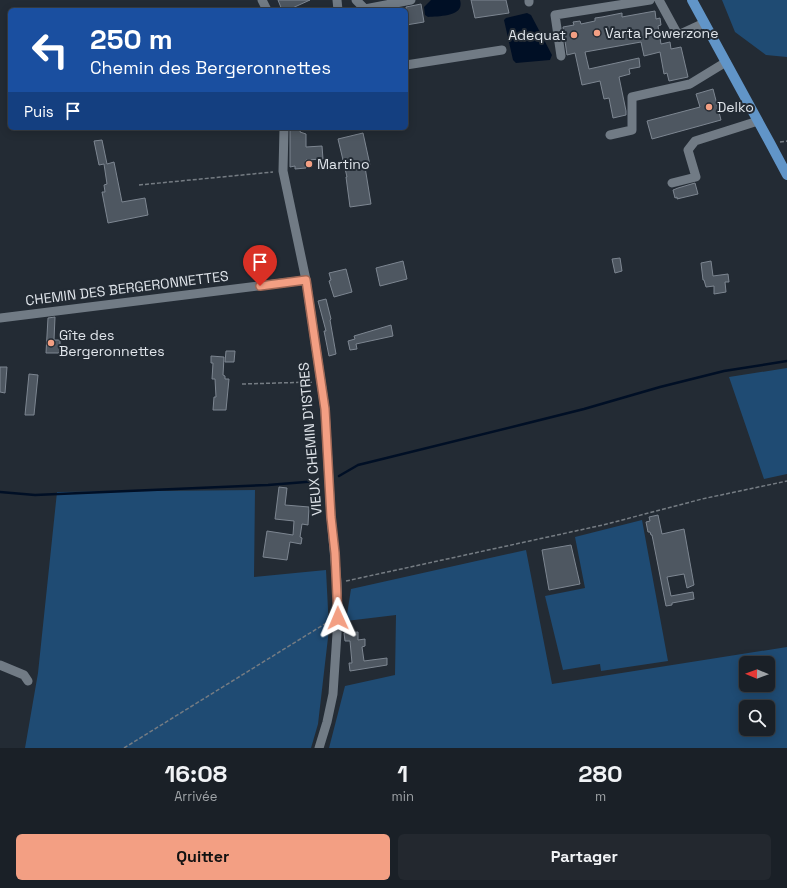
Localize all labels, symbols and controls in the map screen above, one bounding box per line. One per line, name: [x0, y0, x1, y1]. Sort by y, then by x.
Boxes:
text: 250 m: [90, 21, 173, 57]
icon: left: [24, 24, 76, 76]
place label: Varta Powerzone: [605, 24, 718, 42]
place label: Adequat: [508, 26, 566, 44]
marker: Varta Powerzone: [592, 28, 602, 38]
marker: Adequat: [569, 30, 579, 40]
text: Chemin des Bergeronnettes: [90, 56, 331, 79]
place label: Delko: [717, 98, 754, 116]
icon: arrive: [62, 100, 84, 122]
text: Puis: [24, 102, 54, 121]
marker: Delko: [704, 102, 714, 112]
place label: Martino: [317, 155, 370, 173]
marker: Martino: [304, 159, 314, 169]
pin: [243, 245, 277, 286]
icon: arrive: [249, 251, 271, 273]
street label: CHEMIN DES BERGERONNETTES: [24, 267, 230, 309]
place label: Gîte des Bergeronnettes: [59, 326, 165, 360]
marker: Gîte des Bergeronnettes: [46, 338, 56, 348]
street label: VIEUX CHEMIN D'ISTRES: [294, 361, 326, 517]
position arrow: [317, 597, 359, 639]
north arrow: [739, 656, 775, 692]
map controls: [739, 656, 775, 736]
button: search: [739, 700, 775, 736]
text: 16:08: [164, 758, 227, 789]
text: 1: [397, 758, 408, 789]
text: 280: [578, 758, 623, 789]
text: Arrivée: [174, 788, 217, 805]
text: min: [392, 788, 414, 805]
text: m: [595, 788, 606, 805]
button: Quitter: [16, 834, 390, 880]
button: Partager: [398, 834, 771, 880]

